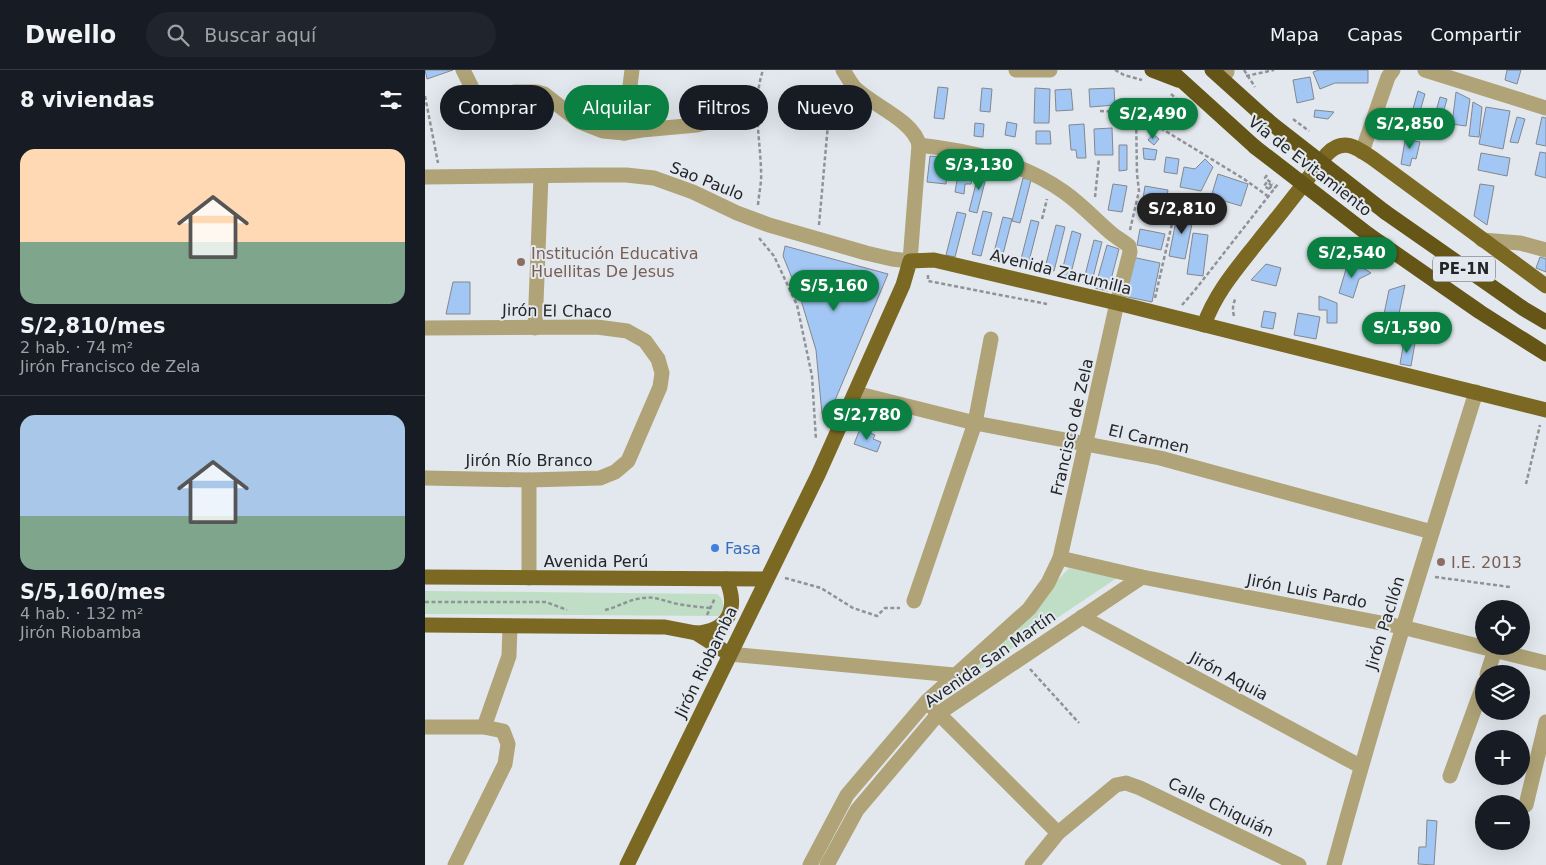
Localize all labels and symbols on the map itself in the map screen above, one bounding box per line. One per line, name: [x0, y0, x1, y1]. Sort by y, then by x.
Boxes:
pin: S/2,490: [1107, 98, 1199, 140]
pin: S/2,850: [1364, 108, 1456, 150]
street label: Vía de Evitamiento: [1244, 112, 1376, 220]
pin: S/3,130: [933, 148, 1025, 191]
street label: Sao Paulo: [667, 158, 747, 204]
pin: S/2,810: [1136, 192, 1228, 235]
pin: S/2,540: [1306, 236, 1398, 279]
place label: Institución Educativa Huellitas De Jesus: [531, 244, 699, 281]
street label: Avenida Zarumilla: [988, 245, 1134, 299]
marker: Institución Educativa Huellitas De Jesus: [515, 256, 527, 268]
road number: PE-1N: [1433, 256, 1495, 282]
pin: S/5,160: [788, 270, 880, 312]
street label: Jirón El Chaco: [501, 301, 612, 321]
pin: S/1,590: [1361, 312, 1453, 354]
street label: Francisco de Zela: [1047, 357, 1097, 497]
pin: S/2,780: [821, 398, 913, 441]
street label: El Carmen: [1107, 420, 1191, 458]
street label: Jirón Río Branco: [465, 451, 592, 470]
place label: Fasa: [725, 539, 761, 558]
marker: Fasa: [709, 542, 721, 554]
street label: Avenida Perú: [544, 552, 648, 571]
place label: I.E. 2013: [1451, 553, 1522, 572]
marker: I.E. 2013: [1435, 556, 1447, 568]
street label: Jirón Luis Pardo: [1244, 570, 1369, 612]
street label: Jirón Pacllón: [1361, 574, 1408, 673]
street label: Jirón Riobamba: [670, 603, 741, 722]
street label: Avenida San Martín: [921, 607, 1059, 711]
street label: Jirón Aquia: [1186, 647, 1271, 704]
street label: Calle Chiquián: [1165, 773, 1277, 841]

